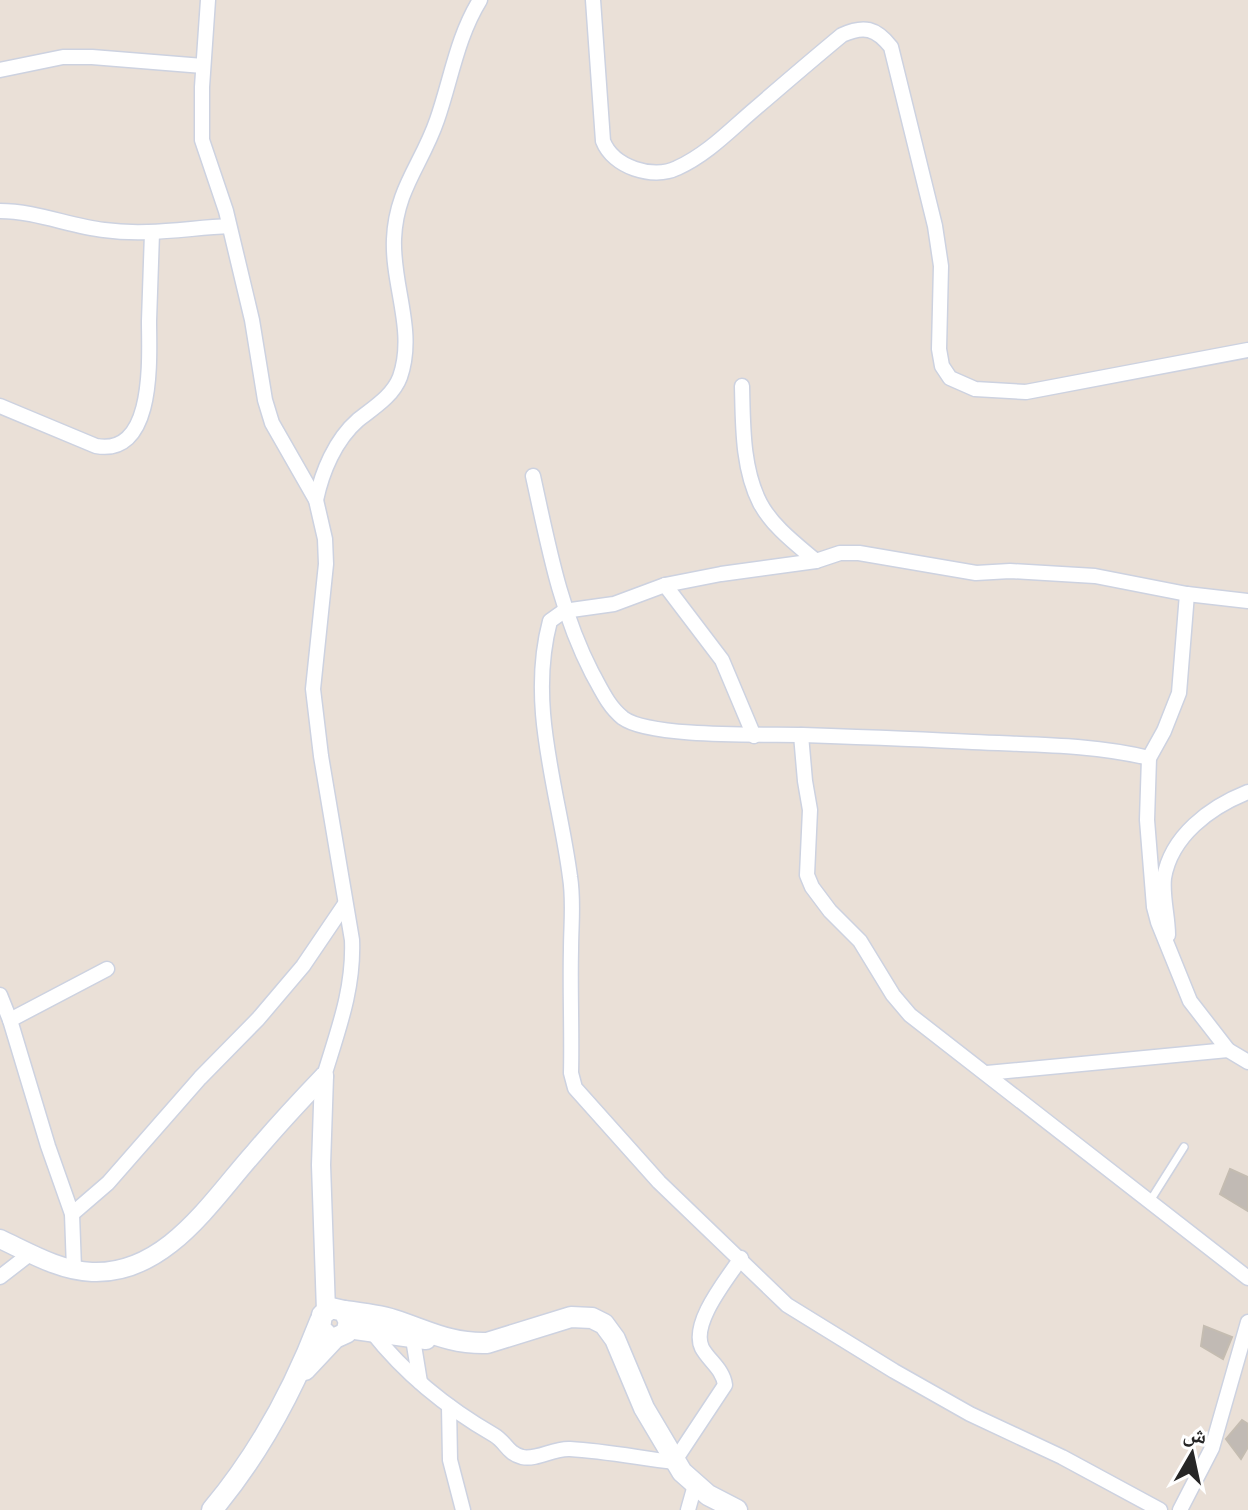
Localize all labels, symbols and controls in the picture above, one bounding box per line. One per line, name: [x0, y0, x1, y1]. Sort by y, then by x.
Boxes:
north arrow: [1152, 1414, 1232, 1494]
text: ش: [1181, 1419, 1209, 1450]

